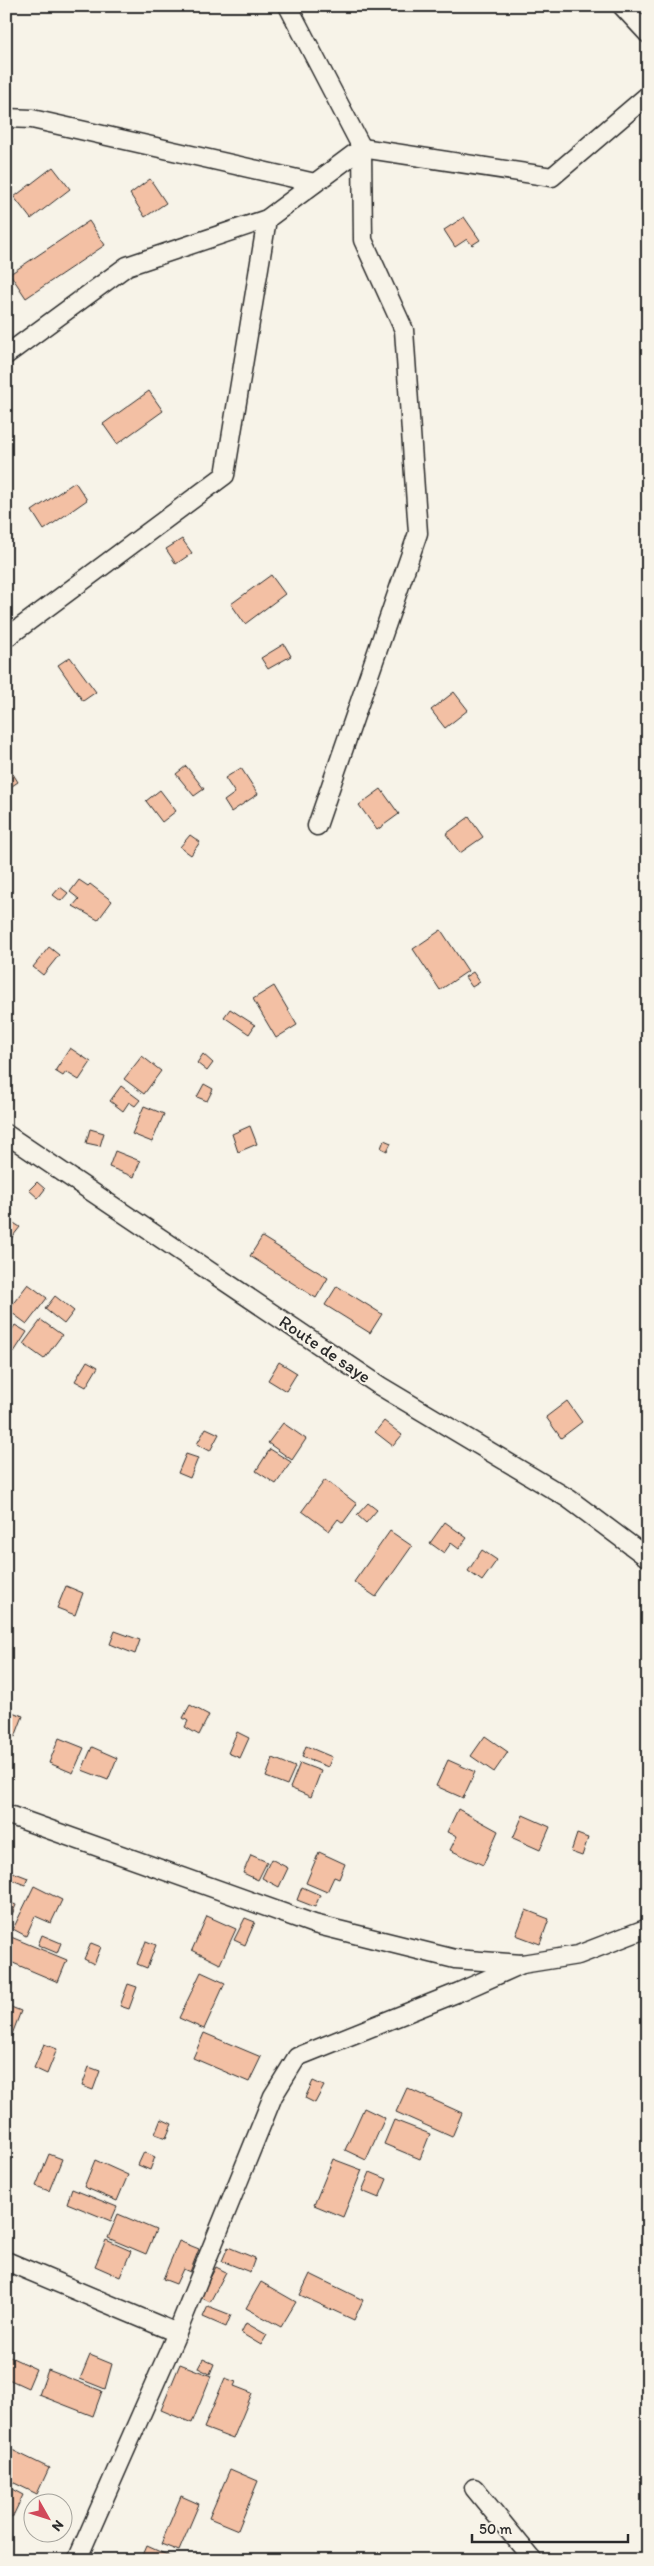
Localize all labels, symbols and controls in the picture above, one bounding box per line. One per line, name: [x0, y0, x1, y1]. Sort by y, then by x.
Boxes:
street label: Route de saye: [275, 1310, 375, 1388]
north arrow: [22, 2494, 72, 2544]
scale bar: [472, 2511, 628, 2543]
text: N: [48, 2517, 67, 2535]
text: 50 m: [479, 2520, 512, 2538]

